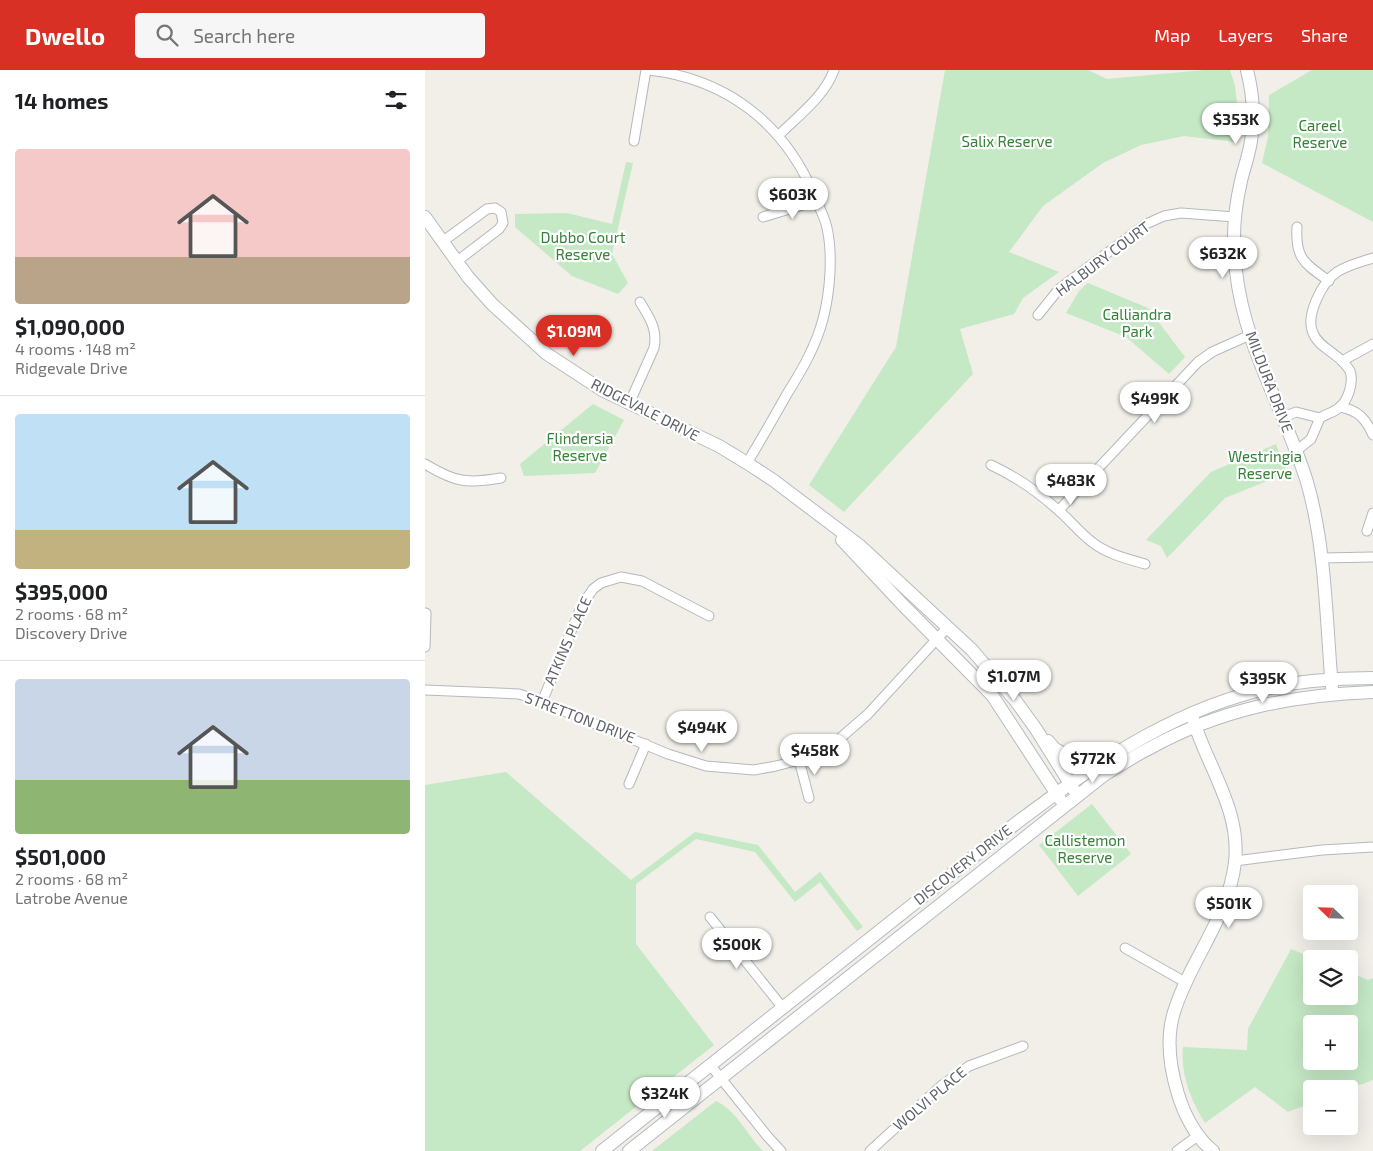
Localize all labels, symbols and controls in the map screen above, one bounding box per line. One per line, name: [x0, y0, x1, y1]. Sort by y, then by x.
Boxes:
search box: [135, 13, 485, 58]
text: Dwello: [25, 21, 105, 50]
icon: search: [153, 21, 181, 49]
text: Search here: [193, 24, 295, 47]
text: Map: [1154, 24, 1190, 46]
text: Layers: [1218, 24, 1273, 46]
text: Share: [1301, 24, 1348, 46]
icon: filters: [382, 86, 410, 114]
text: 14 homes: [15, 88, 109, 113]
pin: $353K: [1201, 102, 1271, 145]
text: $353K: [1213, 109, 1259, 128]
park label: Careel Reserve: [1293, 116, 1347, 151]
park label: Salix Reserve: [962, 132, 1052, 150]
pin: $603K: [758, 178, 828, 220]
icon: home: [168, 181, 258, 271]
text: $603K: [769, 184, 817, 203]
street label: HALBURY COURT: [1052, 217, 1153, 299]
park label: Dubbo Court Reserve: [541, 228, 626, 263]
pin: $632K: [1188, 236, 1258, 279]
text: $632K: [1199, 243, 1247, 262]
park label: Calliandra Park: [1102, 305, 1172, 340]
text: $1,090,000: [15, 314, 125, 339]
pin: $1.09M: [533, 314, 615, 357]
text: $1.09M: [547, 321, 601, 340]
street label: MILDURA DRIVE: [1242, 328, 1298, 435]
text: 4 rooms · 148 m²: [15, 339, 136, 358]
text: Ridgevale Drive: [15, 358, 128, 377]
street label: RIDGEVALE DRIVE: [588, 374, 703, 444]
pin: $499K: [1120, 382, 1190, 424]
text: $499K: [1131, 388, 1179, 407]
park label: Flindersia Reserve: [546, 429, 614, 464]
icon: home: [168, 447, 258, 537]
park label: Westringia Reserve: [1228, 447, 1302, 482]
pin: $483K: [1036, 464, 1106, 506]
text: $483K: [1047, 470, 1095, 489]
text: $395,000: [15, 579, 108, 604]
street label: ATKINS PLACE: [540, 594, 595, 688]
text: 2 rooms · 68 m²: [15, 604, 128, 623]
text: Discovery Drive: [15, 623, 127, 642]
pin: $1.07M: [973, 660, 1055, 702]
pin: $395K: [1228, 662, 1298, 704]
text: $1.07M: [987, 666, 1041, 685]
text: $395K: [1240, 668, 1286, 687]
street label: STRETTON DRIVE: [523, 688, 638, 746]
pin: $494K: [667, 710, 737, 753]
icon: home: [168, 712, 258, 802]
text: $494K: [677, 717, 727, 736]
pin: $458K: [780, 734, 850, 776]
text: $458K: [791, 740, 839, 759]
pin: $772K: [1058, 742, 1128, 784]
text: $772K: [1070, 748, 1116, 767]
street label: DISCOVERY DRIVE: [910, 820, 1015, 908]
park label: Callistemon Reserve: [1044, 831, 1126, 866]
text: $501,000: [15, 844, 106, 869]
text: 2 rooms · 68 m²: [15, 869, 128, 888]
north arrow: [1303, 885, 1357, 940]
map controls: [1303, 885, 1358, 1135]
pin: $501K: [1194, 886, 1264, 929]
text: Latrobe Avenue: [15, 888, 128, 907]
text: $501K: [1206, 893, 1252, 912]
pin: $500K: [702, 928, 772, 970]
text: $500K: [713, 934, 761, 953]
button: layers: [1303, 950, 1358, 1005]
button: +: [1303, 1015, 1358, 1070]
street label: WOLVI PLACE: [889, 1062, 970, 1134]
pin: $324K: [630, 1076, 700, 1119]
button: −: [1303, 1080, 1358, 1135]
text: $324K: [641, 1083, 689, 1102]

